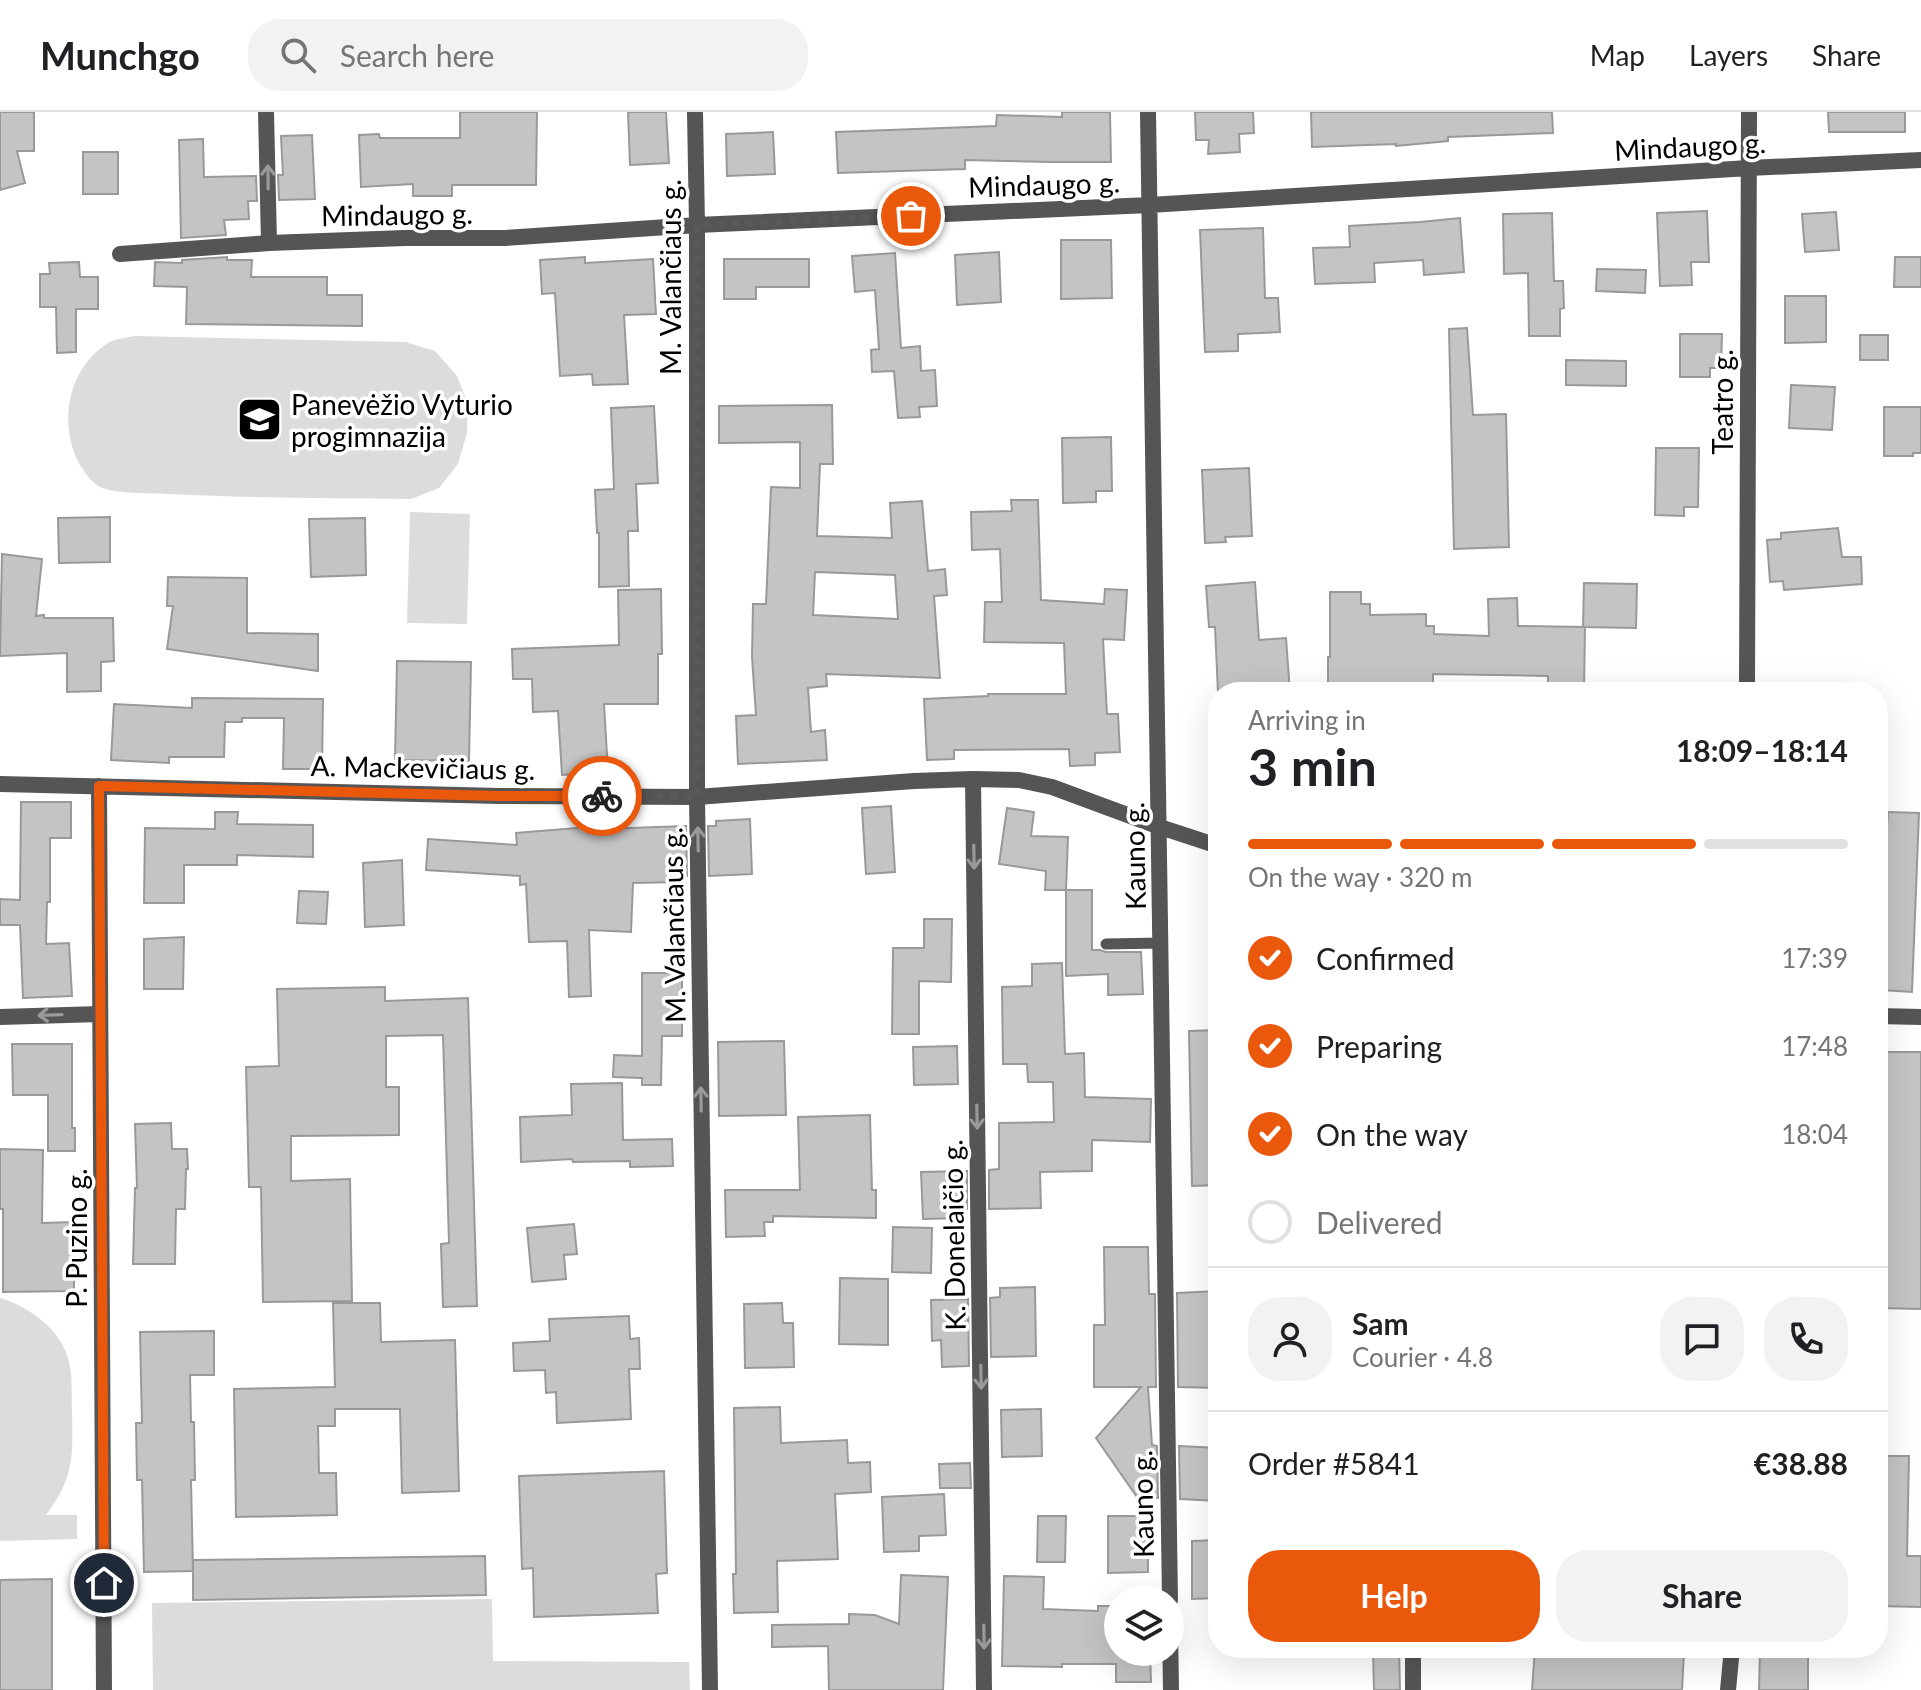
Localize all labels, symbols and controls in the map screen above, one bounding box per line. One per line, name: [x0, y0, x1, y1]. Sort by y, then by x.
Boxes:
search box: [248, 19, 808, 91]
text: Munchgo: [40, 32, 200, 78]
icon: search: [276, 33, 320, 77]
text: Search here: [340, 37, 494, 73]
text: Map: [1590, 38, 1645, 72]
text: Layers: [1689, 38, 1768, 72]
text: Share: [1812, 38, 1881, 72]
street label: Mindaugo g.: [1613, 125, 1767, 167]
one-way arrow: [260, 164, 275, 191]
street label: Mindaugo g.: [968, 164, 1120, 204]
street label: M. Valančiaus g.: [653, 179, 687, 375]
pin: [877, 182, 945, 250]
icon: bag: [889, 194, 933, 238]
street label: Mindaugo g.: [321, 196, 473, 232]
street label: Teatro g.: [1705, 349, 1739, 455]
place label: Panevėžio Vyturio progimnazija: [291, 387, 513, 453]
school or university icon: Panevėžio Vyturio progimnazija: [236, 396, 284, 444]
text: Arriving in: [1248, 704, 1366, 736]
text: 18:09–18:14: [1676, 732, 1848, 768]
text: 3 min: [1248, 735, 1377, 797]
street label: A. Mackevičiaus g.: [310, 748, 536, 786]
courier: [562, 756, 642, 836]
icon: bike: [580, 774, 624, 818]
street label: Kauno g.: [1116, 802, 1152, 910]
one-way arrow: [690, 826, 705, 853]
street label: M. Valančiaus g.: [654, 827, 692, 1023]
one-way arrow: [966, 843, 982, 870]
text: On the way · 320 m: [1248, 861, 1472, 893]
icon: check: [1248, 936, 1292, 980]
text: Confirmed: [1316, 940, 1455, 976]
text: 17:39: [1781, 942, 1848, 974]
one-way arrow: [37, 1008, 64, 1023]
icon: check: [1248, 1024, 1292, 1068]
text: Preparing: [1316, 1028, 1442, 1064]
text: 17:48: [1781, 1030, 1848, 1062]
one-way arrow: [693, 1086, 709, 1113]
one-way arrow: [970, 1103, 985, 1130]
icon: check: [1248, 1112, 1292, 1156]
text: On the way: [1316, 1116, 1468, 1152]
text: 18:04: [1781, 1118, 1848, 1150]
street label: K. Donelaičio g.: [934, 1139, 972, 1331]
street label: P. Puzino g.: [59, 1168, 93, 1308]
text: Delivered: [1316, 1204, 1443, 1240]
button: person: [1248, 1297, 1332, 1381]
button: chat: [1660, 1297, 1744, 1381]
button: phone: [1764, 1297, 1848, 1381]
text: Sam: [1352, 1305, 1409, 1341]
text: Courier · 4.8: [1352, 1341, 1493, 1373]
one-way arrow: [973, 1363, 989, 1390]
text: Order #5841: [1248, 1445, 1420, 1481]
text: €38.88: [1754, 1445, 1848, 1481]
street label: Kauno g.: [1124, 1450, 1160, 1558]
pin: [70, 1549, 138, 1617]
button: Help: [1248, 1550, 1540, 1642]
button: Share: [1556, 1550, 1848, 1642]
icon: home: [82, 1561, 126, 1605]
map controls: [1104, 1586, 1184, 1666]
button: layers: [1104, 1586, 1184, 1666]
one-way arrow: [977, 1623, 992, 1650]

